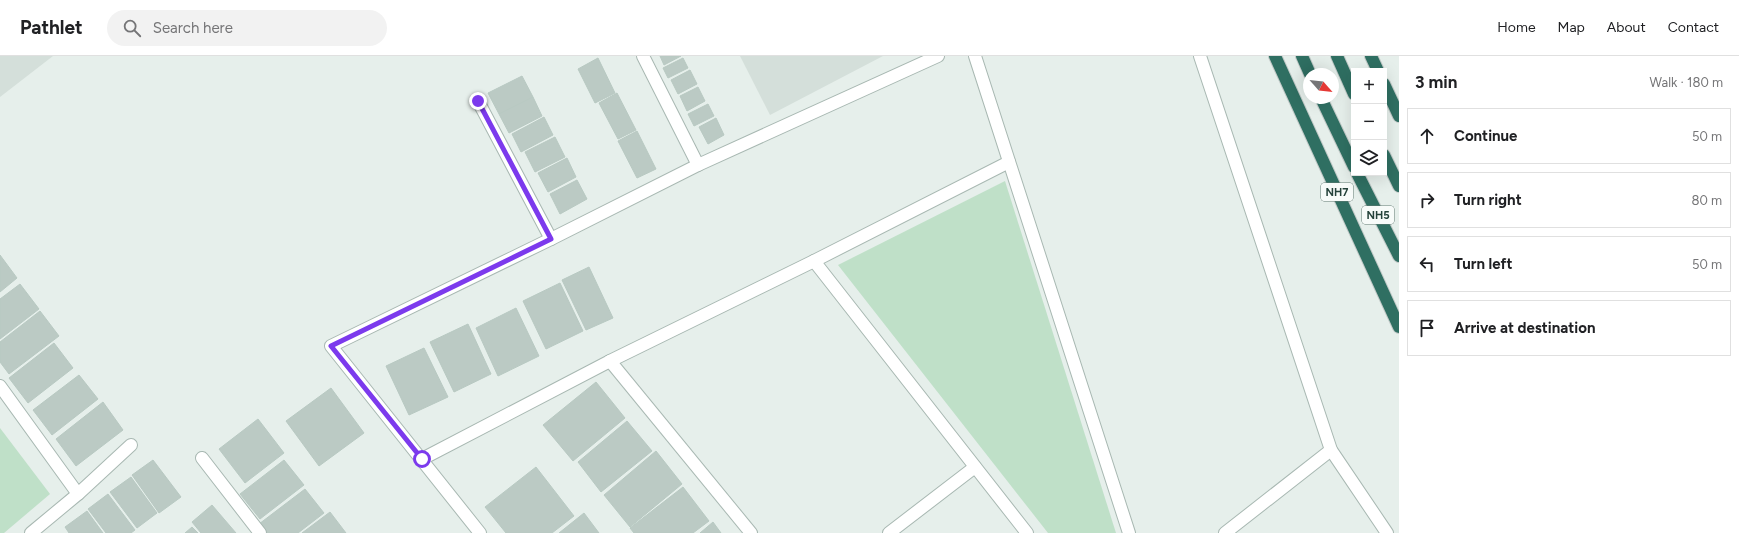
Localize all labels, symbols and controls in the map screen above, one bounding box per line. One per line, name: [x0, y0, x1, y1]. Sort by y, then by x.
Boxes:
search box: [107, 10, 387, 46]
text: Pathlet: [20, 16, 83, 39]
icon: search: [121, 17, 143, 39]
text: Search here: [153, 19, 233, 37]
text: Home: [1497, 19, 1536, 36]
text: Map: [1558, 19, 1585, 36]
text: About: [1607, 19, 1646, 36]
text: Contact: [1668, 19, 1719, 36]
north arrow: [1303, 68, 1339, 104]
map controls: [1351, 68, 1387, 176]
button: +: [1351, 68, 1387, 104]
text: 3 min: [1415, 72, 1457, 92]
text: Walk · 180 m: [1650, 75, 1723, 90]
route end: [469, 92, 487, 110]
button: −: [1351, 104, 1387, 140]
icon: ahead: [1416, 125, 1438, 147]
text: Continue: [1454, 127, 1517, 145]
text: 50 m: [1692, 129, 1722, 144]
button: layers: [1351, 140, 1387, 176]
road number: NH7: [1321, 183, 1353, 201]
icon: right: [1416, 189, 1438, 211]
text: Turn right: [1454, 191, 1522, 209]
text: 80 m: [1691, 193, 1722, 208]
road number: NH5: [1362, 206, 1394, 224]
icon: left: [1416, 253, 1438, 275]
text: Turn left: [1454, 255, 1512, 273]
text: 50 m: [1692, 257, 1722, 272]
icon: arrive: [1416, 317, 1438, 339]
text: Arrive at destination: [1454, 319, 1595, 337]
route start: [413, 450, 431, 468]

